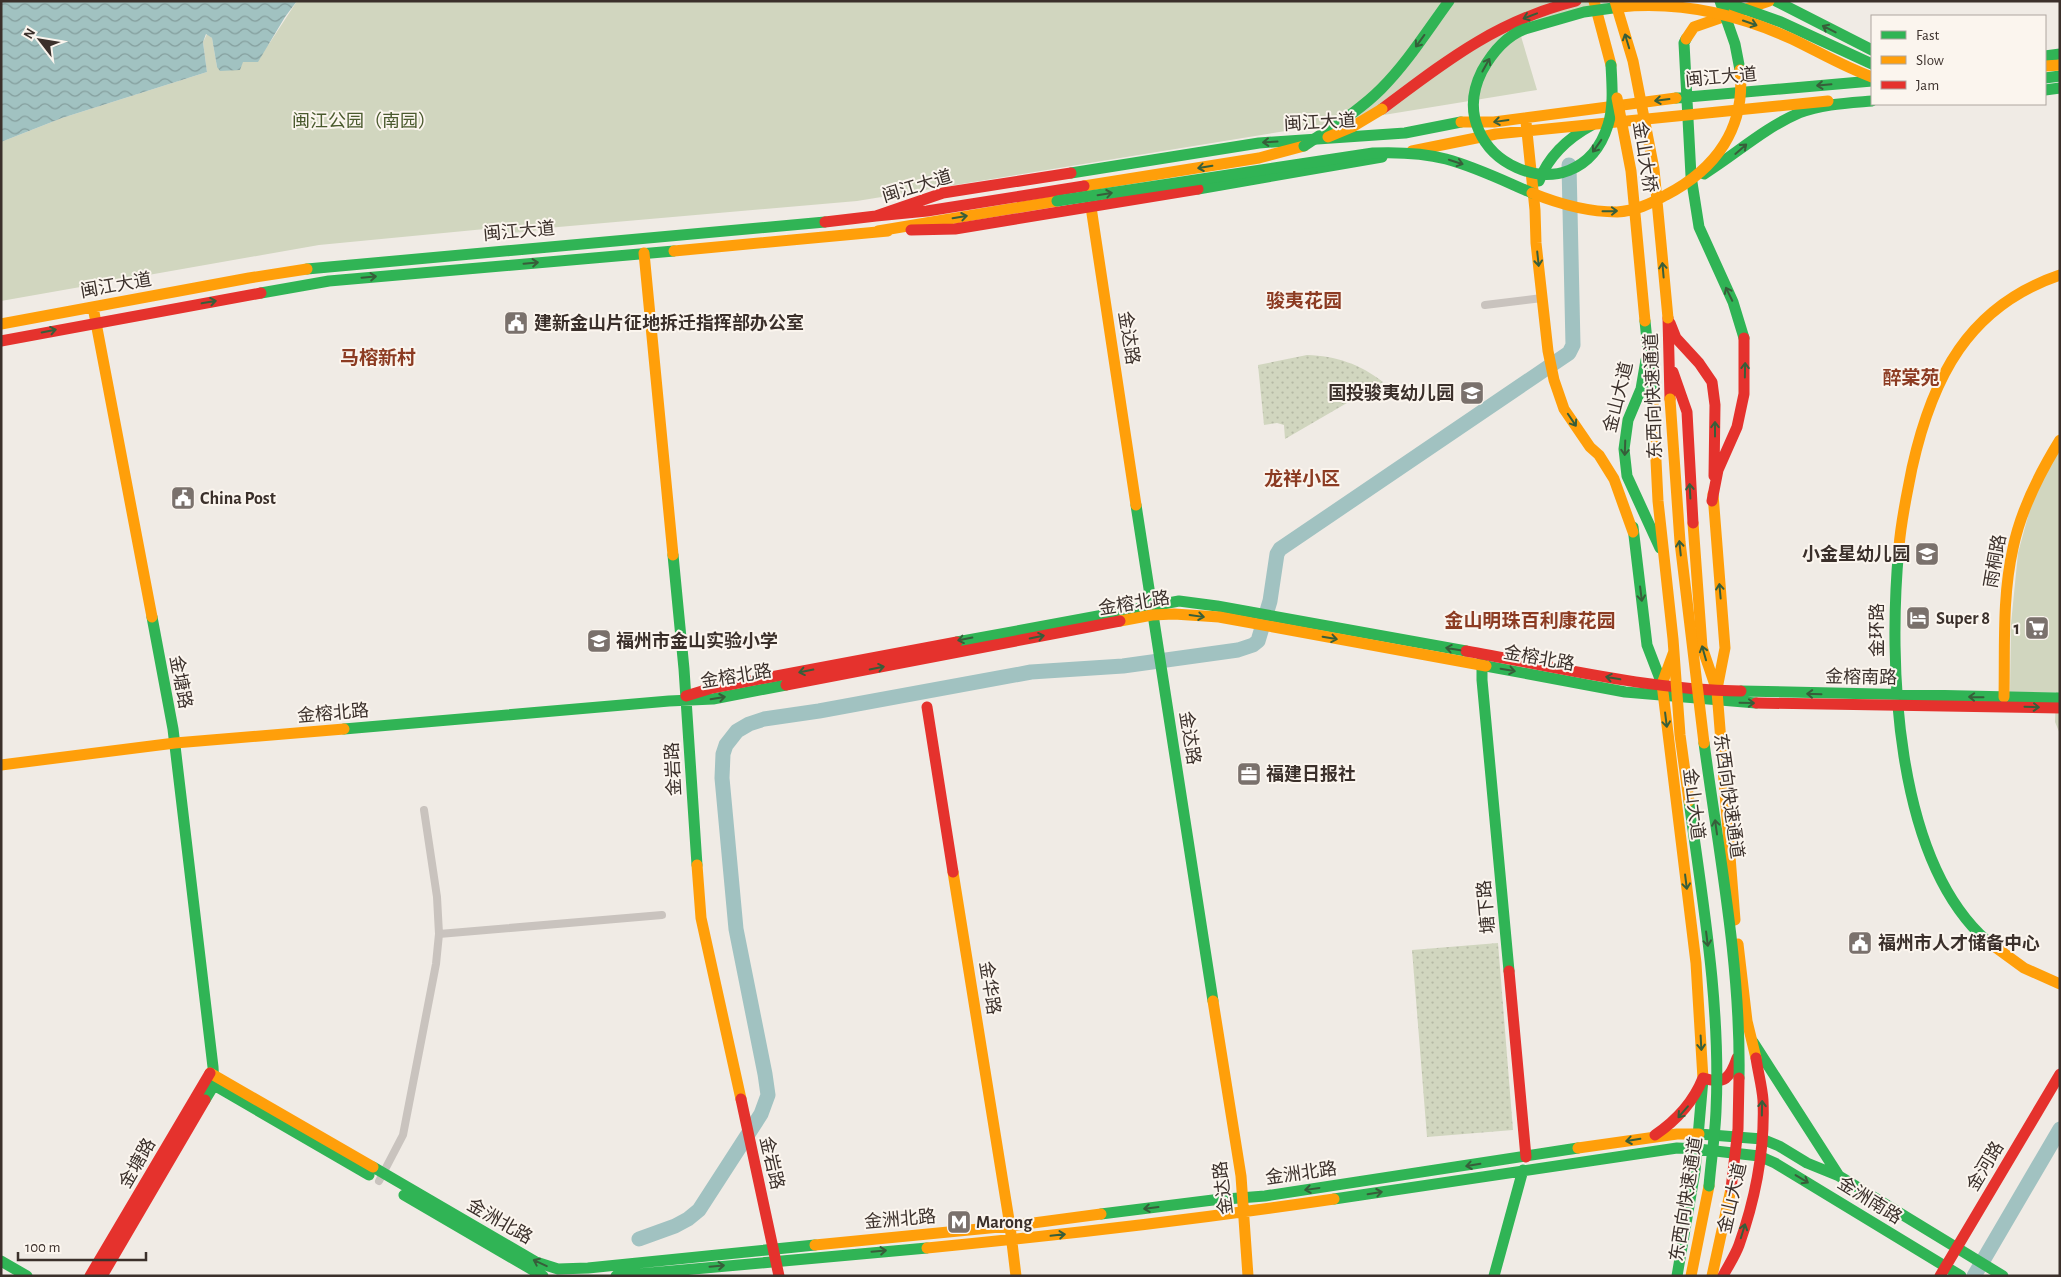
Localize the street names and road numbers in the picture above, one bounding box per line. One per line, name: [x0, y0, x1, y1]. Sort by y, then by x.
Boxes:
street label: 闽江大道: [1684, 64, 1758, 90]
street label: 闽江大道: [1284, 110, 1356, 134]
street label: 金山大桥: [1629, 120, 1661, 194]
street label: 闽江大道: [880, 166, 954, 206]
street label: 闽江大道: [482, 218, 556, 244]
street label: 闽江大道: [79, 269, 153, 301]
street label: 金达路: [1115, 310, 1143, 366]
street label: 东西向快速通道: [1641, 333, 1665, 459]
street label: 金山大道: [1600, 360, 1636, 434]
street label: 雨桐路: [1980, 533, 2010, 589]
street label: 金榕北路: [1097, 587, 1171, 619]
street label: 金环路: [1867, 603, 1887, 657]
street label: 金榕北路: [1502, 642, 1576, 674]
street label: 金塘路: [166, 654, 196, 710]
street label: 金榕北路: [699, 660, 773, 692]
street label: 金榕南路: [1825, 666, 1897, 688]
street label: 金榕北路: [296, 700, 370, 726]
street label: 金达路: [1176, 710, 1204, 766]
street label: 东西向快速通道: [1710, 732, 1748, 860]
street label: 金岩路: [662, 742, 684, 796]
street label: 金山大道: [1680, 767, 1708, 841]
street label: 塘下路: [1474, 879, 1498, 935]
street label: 金华路: [976, 960, 1004, 1016]
street label: 金岩路: [756, 1134, 788, 1192]
street label: 金塘路: [115, 1135, 159, 1191]
street label: 东西向快速通道: [1666, 1135, 1706, 1263]
street label: 金河路: [1963, 1138, 2007, 1194]
street label: 金洲北路: [1264, 1158, 1338, 1188]
street label: 金达路: [1210, 1160, 1236, 1216]
street label: 金山大道: [1714, 1161, 1750, 1235]
street label: 金洲南路: [1834, 1172, 1906, 1228]
street label: 金洲北路: [464, 1194, 536, 1248]
street label: 金洲北路: [863, 1206, 937, 1232]

